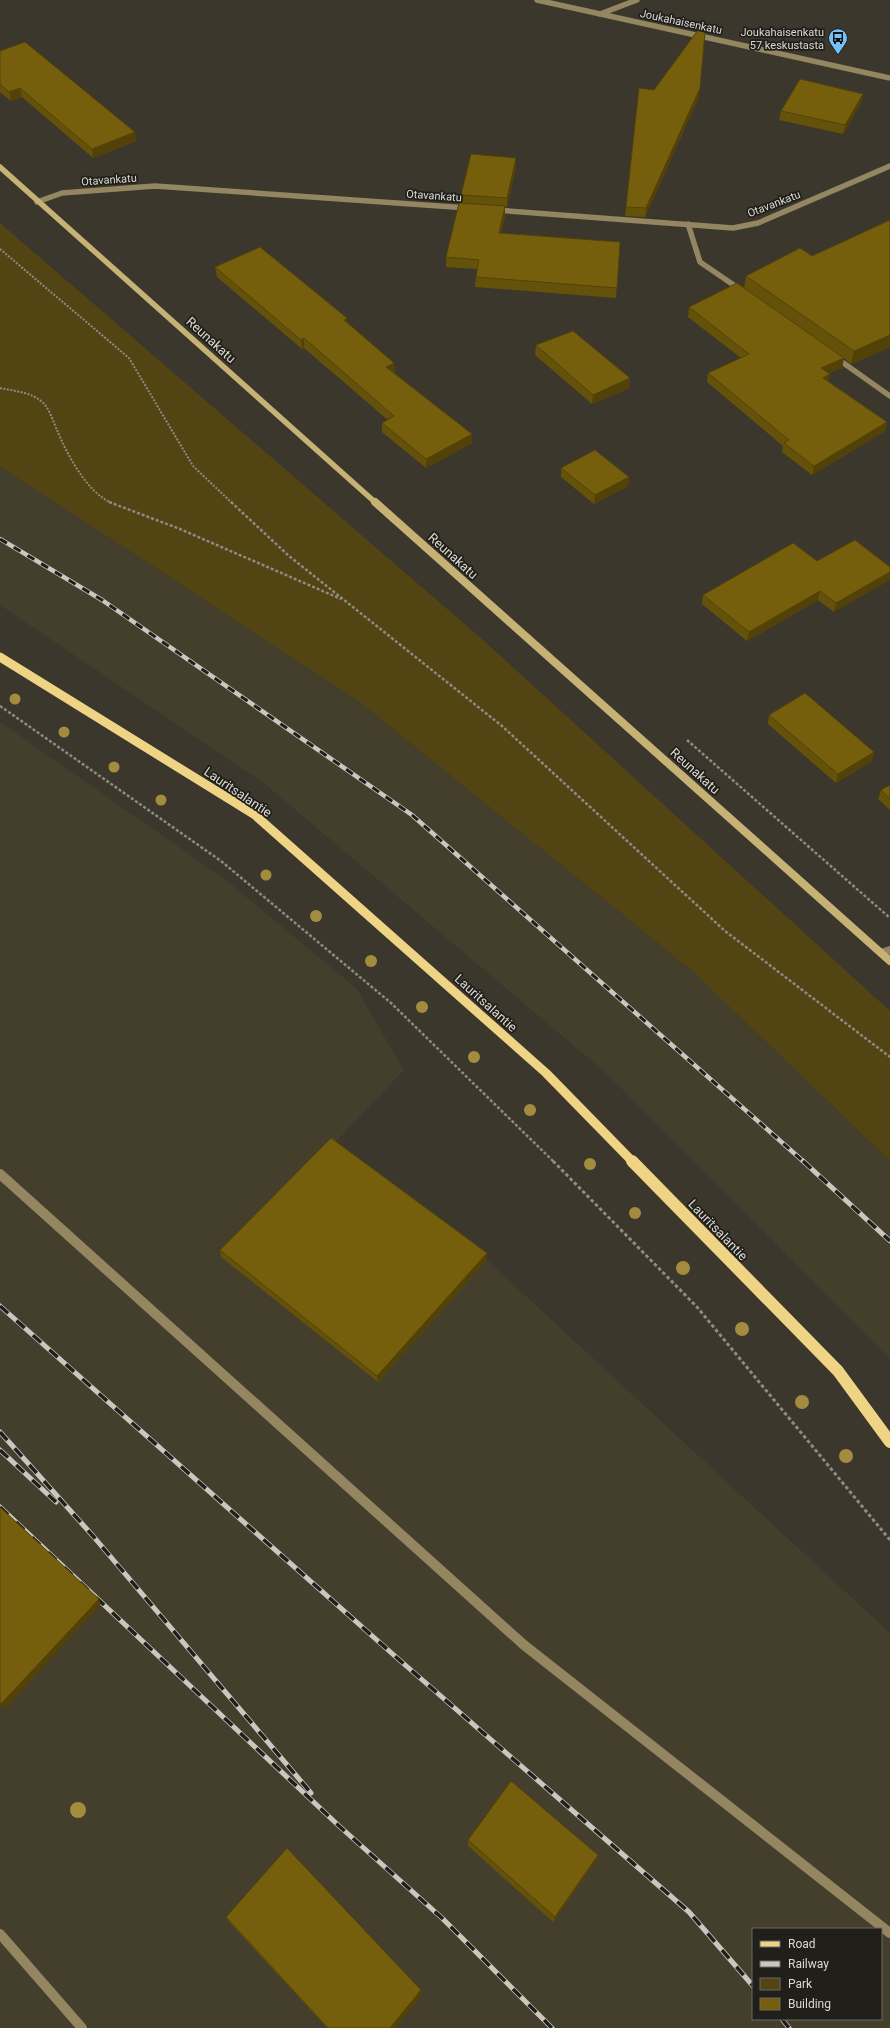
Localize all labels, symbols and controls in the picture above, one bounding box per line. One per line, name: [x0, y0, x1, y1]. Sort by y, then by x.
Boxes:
street label: Joukahaisenkatu: [639, 7, 723, 37]
place label: Joukahaisenkatu 57 keskustasta: [741, 26, 824, 52]
bus stop icon: Joukahaisenkatu 57 keskustasta: [827, 27, 849, 55]
street label: Otavankatu: [81, 172, 137, 188]
street label: Otavankatu: [406, 188, 462, 204]
street label: Otavankatu: [746, 188, 802, 220]
street label: Reunakatu: [183, 314, 239, 366]
street label: Reunakatu: [425, 530, 481, 582]
street label: Reunakatu: [667, 745, 723, 797]
street label: Lauritsalantie: [201, 764, 275, 820]
street label: Lauritsalantie: [452, 971, 520, 1035]
street label: Lauritsalantie: [685, 1197, 751, 1264]
legend: [752, 1928, 882, 2020]
text: Road: [788, 1937, 816, 1951]
text: Railway: [788, 1957, 829, 1971]
text: Park: [788, 1977, 813, 1991]
text: Building: [788, 1997, 831, 2011]

